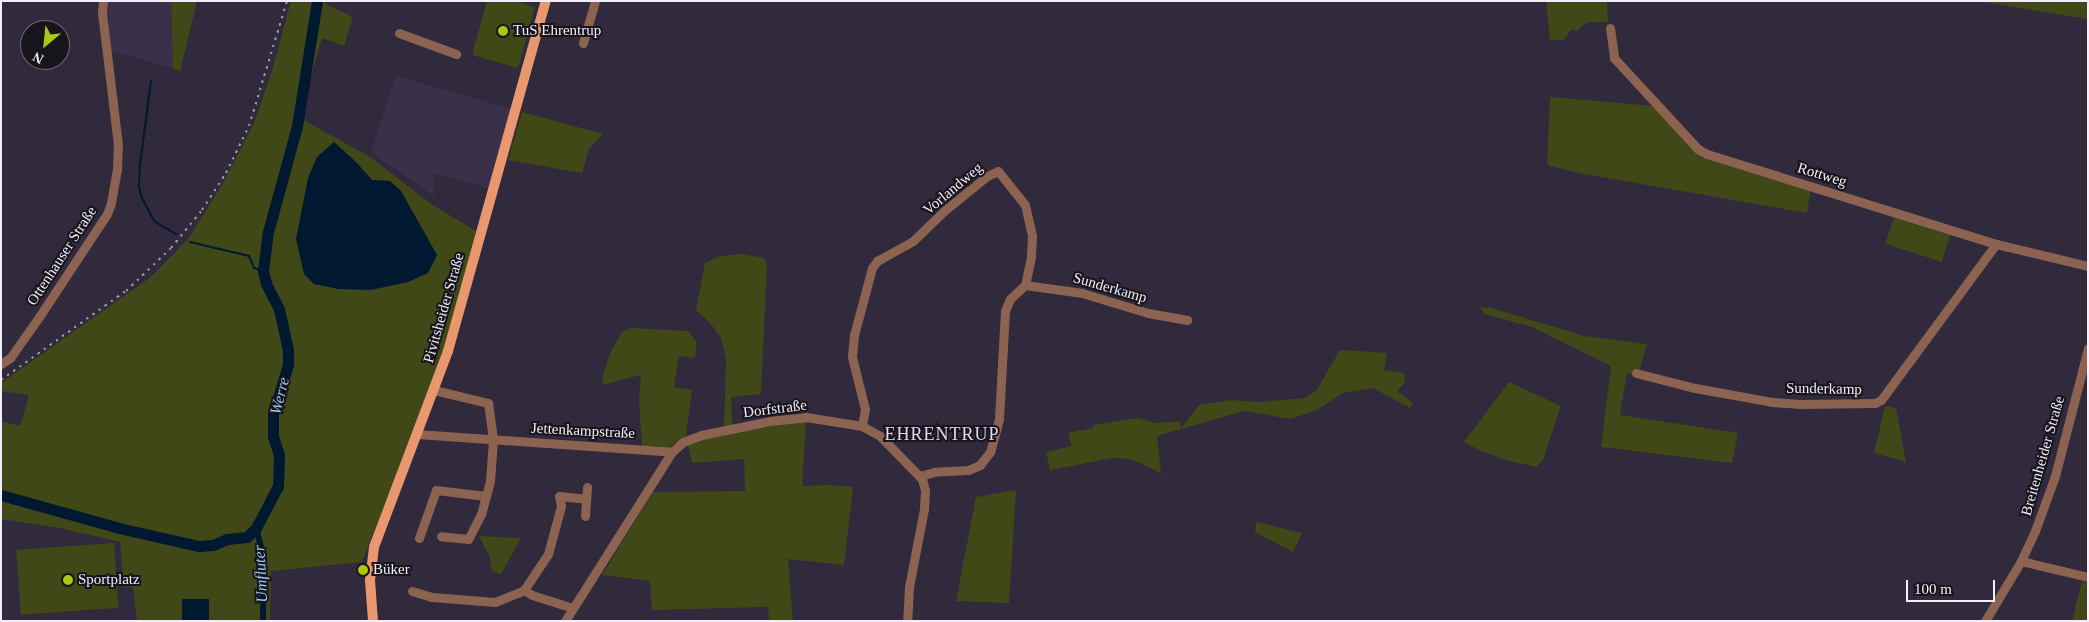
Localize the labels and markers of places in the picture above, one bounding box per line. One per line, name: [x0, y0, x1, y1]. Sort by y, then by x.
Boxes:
place label: TuS Ehrentrup: [513, 22, 601, 40]
marker: TuS Ehrentrup: [497, 25, 509, 37]
place label: Büker: [373, 561, 410, 579]
marker: Büker: [357, 564, 369, 576]
place label: Sportplatz: [78, 571, 140, 589]
marker: Sportplatz: [62, 574, 74, 586]

